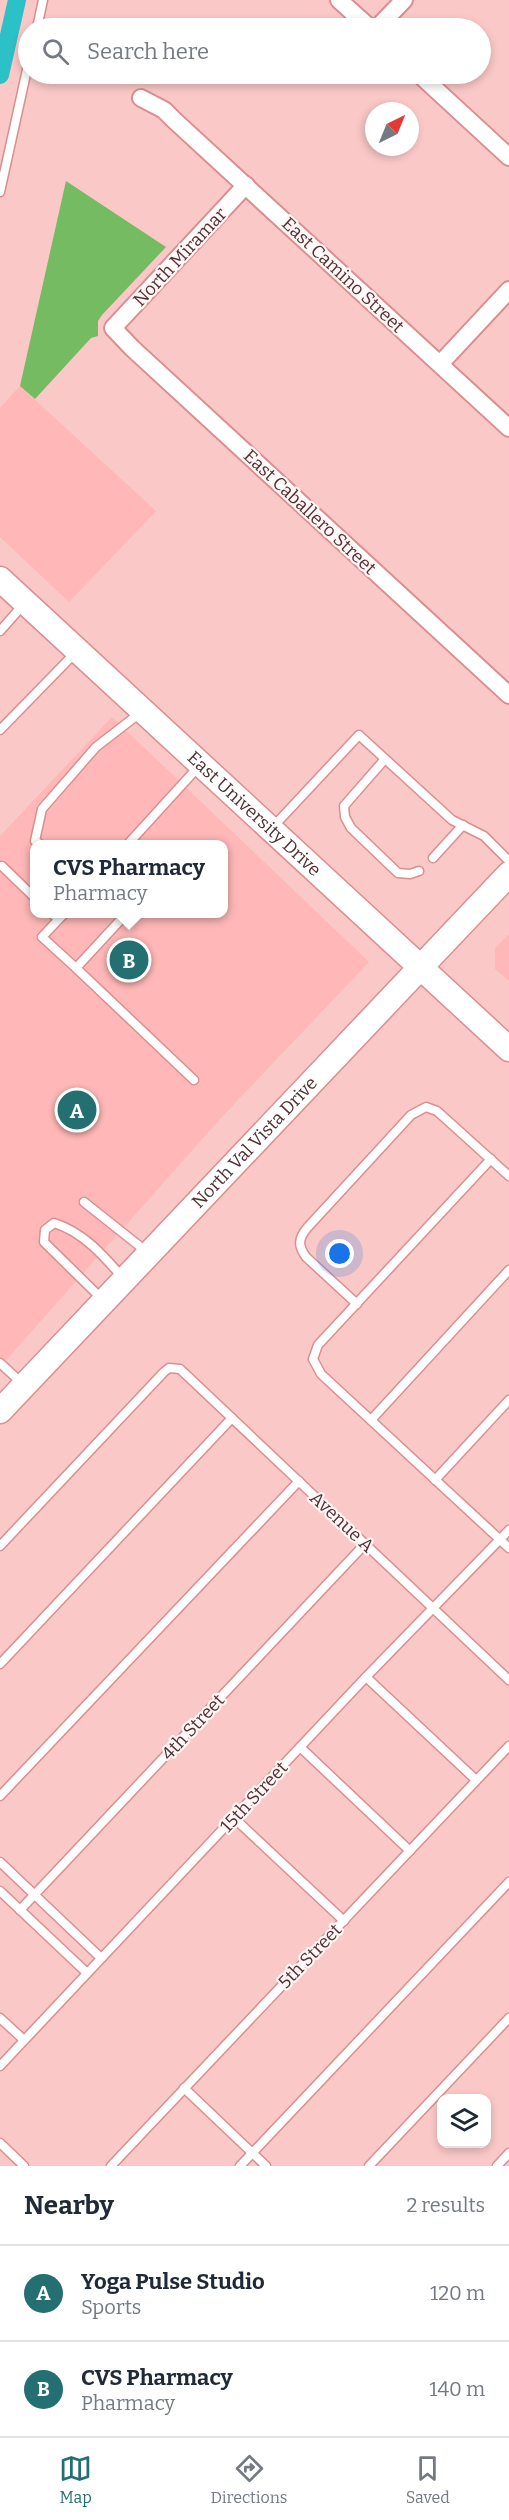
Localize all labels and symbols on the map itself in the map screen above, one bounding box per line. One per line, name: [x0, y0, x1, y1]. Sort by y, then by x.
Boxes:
north arrow: [365, 102, 419, 156]
street label: North Miramar: [129, 203, 231, 311]
street label: East Camino Street: [277, 213, 409, 338]
street label: East Caballero Street: [239, 445, 381, 579]
street label: East University Drive: [183, 747, 326, 881]
pin: B: [110, 938, 148, 982]
street label: North Val Vista Drive: [187, 1072, 322, 1213]
pin: A: [58, 1088, 97, 1132]
your location: [325, 1239, 354, 1268]
street label: Avenue A: [305, 1487, 379, 1557]
street label: 4th Street: [157, 1689, 229, 1765]
street label: 15th Street: [216, 1757, 293, 1837]
street label: 5th Street: [274, 1919, 347, 1993]

